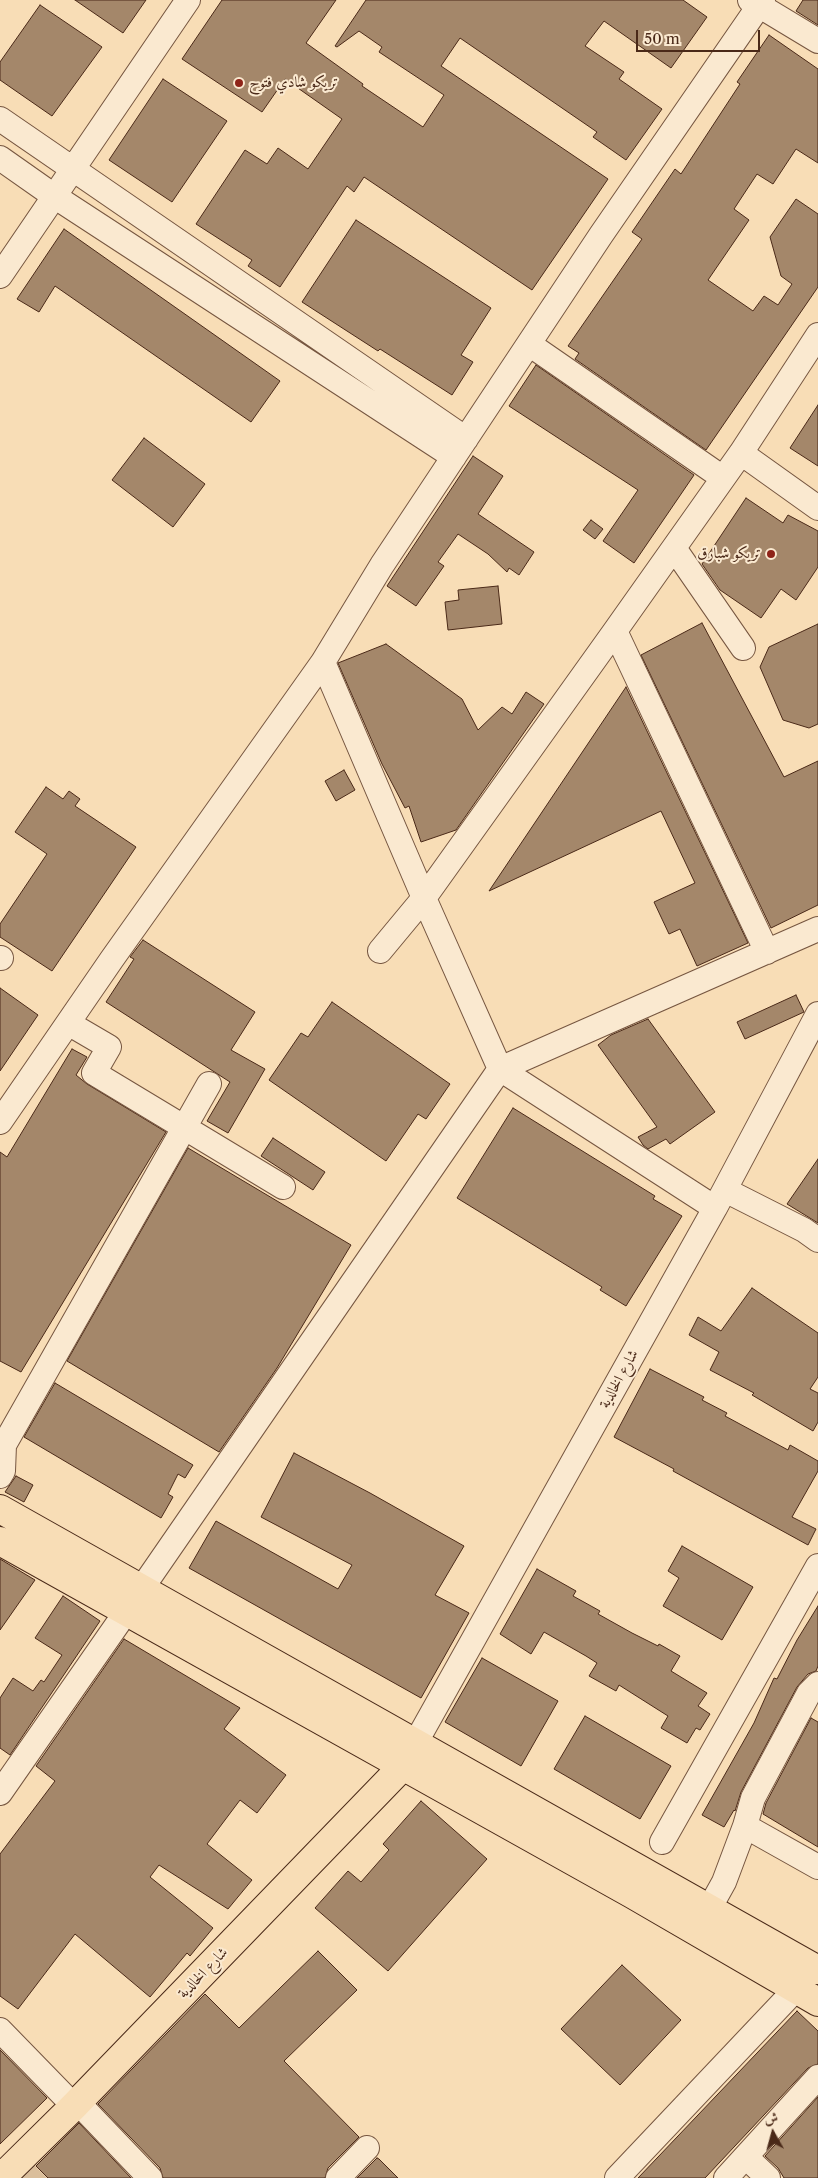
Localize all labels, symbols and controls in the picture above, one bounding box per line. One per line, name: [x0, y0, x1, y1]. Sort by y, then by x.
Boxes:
scale bar: [638, 20, 762, 52]
text: 50 m: [644, 29, 680, 48]
place label: تريكو شادي فتوح: [249, 74, 338, 92]
marker: تريكو شادي فتوح: [233, 77, 245, 89]
place label: تريكو شبارق: [697, 545, 761, 563]
marker: تريكو شبارق: [765, 548, 777, 560]
street label: شارع الخالدية: [596, 1347, 642, 1411]
street label: شارع الخالدية: [174, 1944, 232, 2002]
north arrow: [748, 2108, 798, 2158]
text: ش: [763, 2108, 779, 2128]

